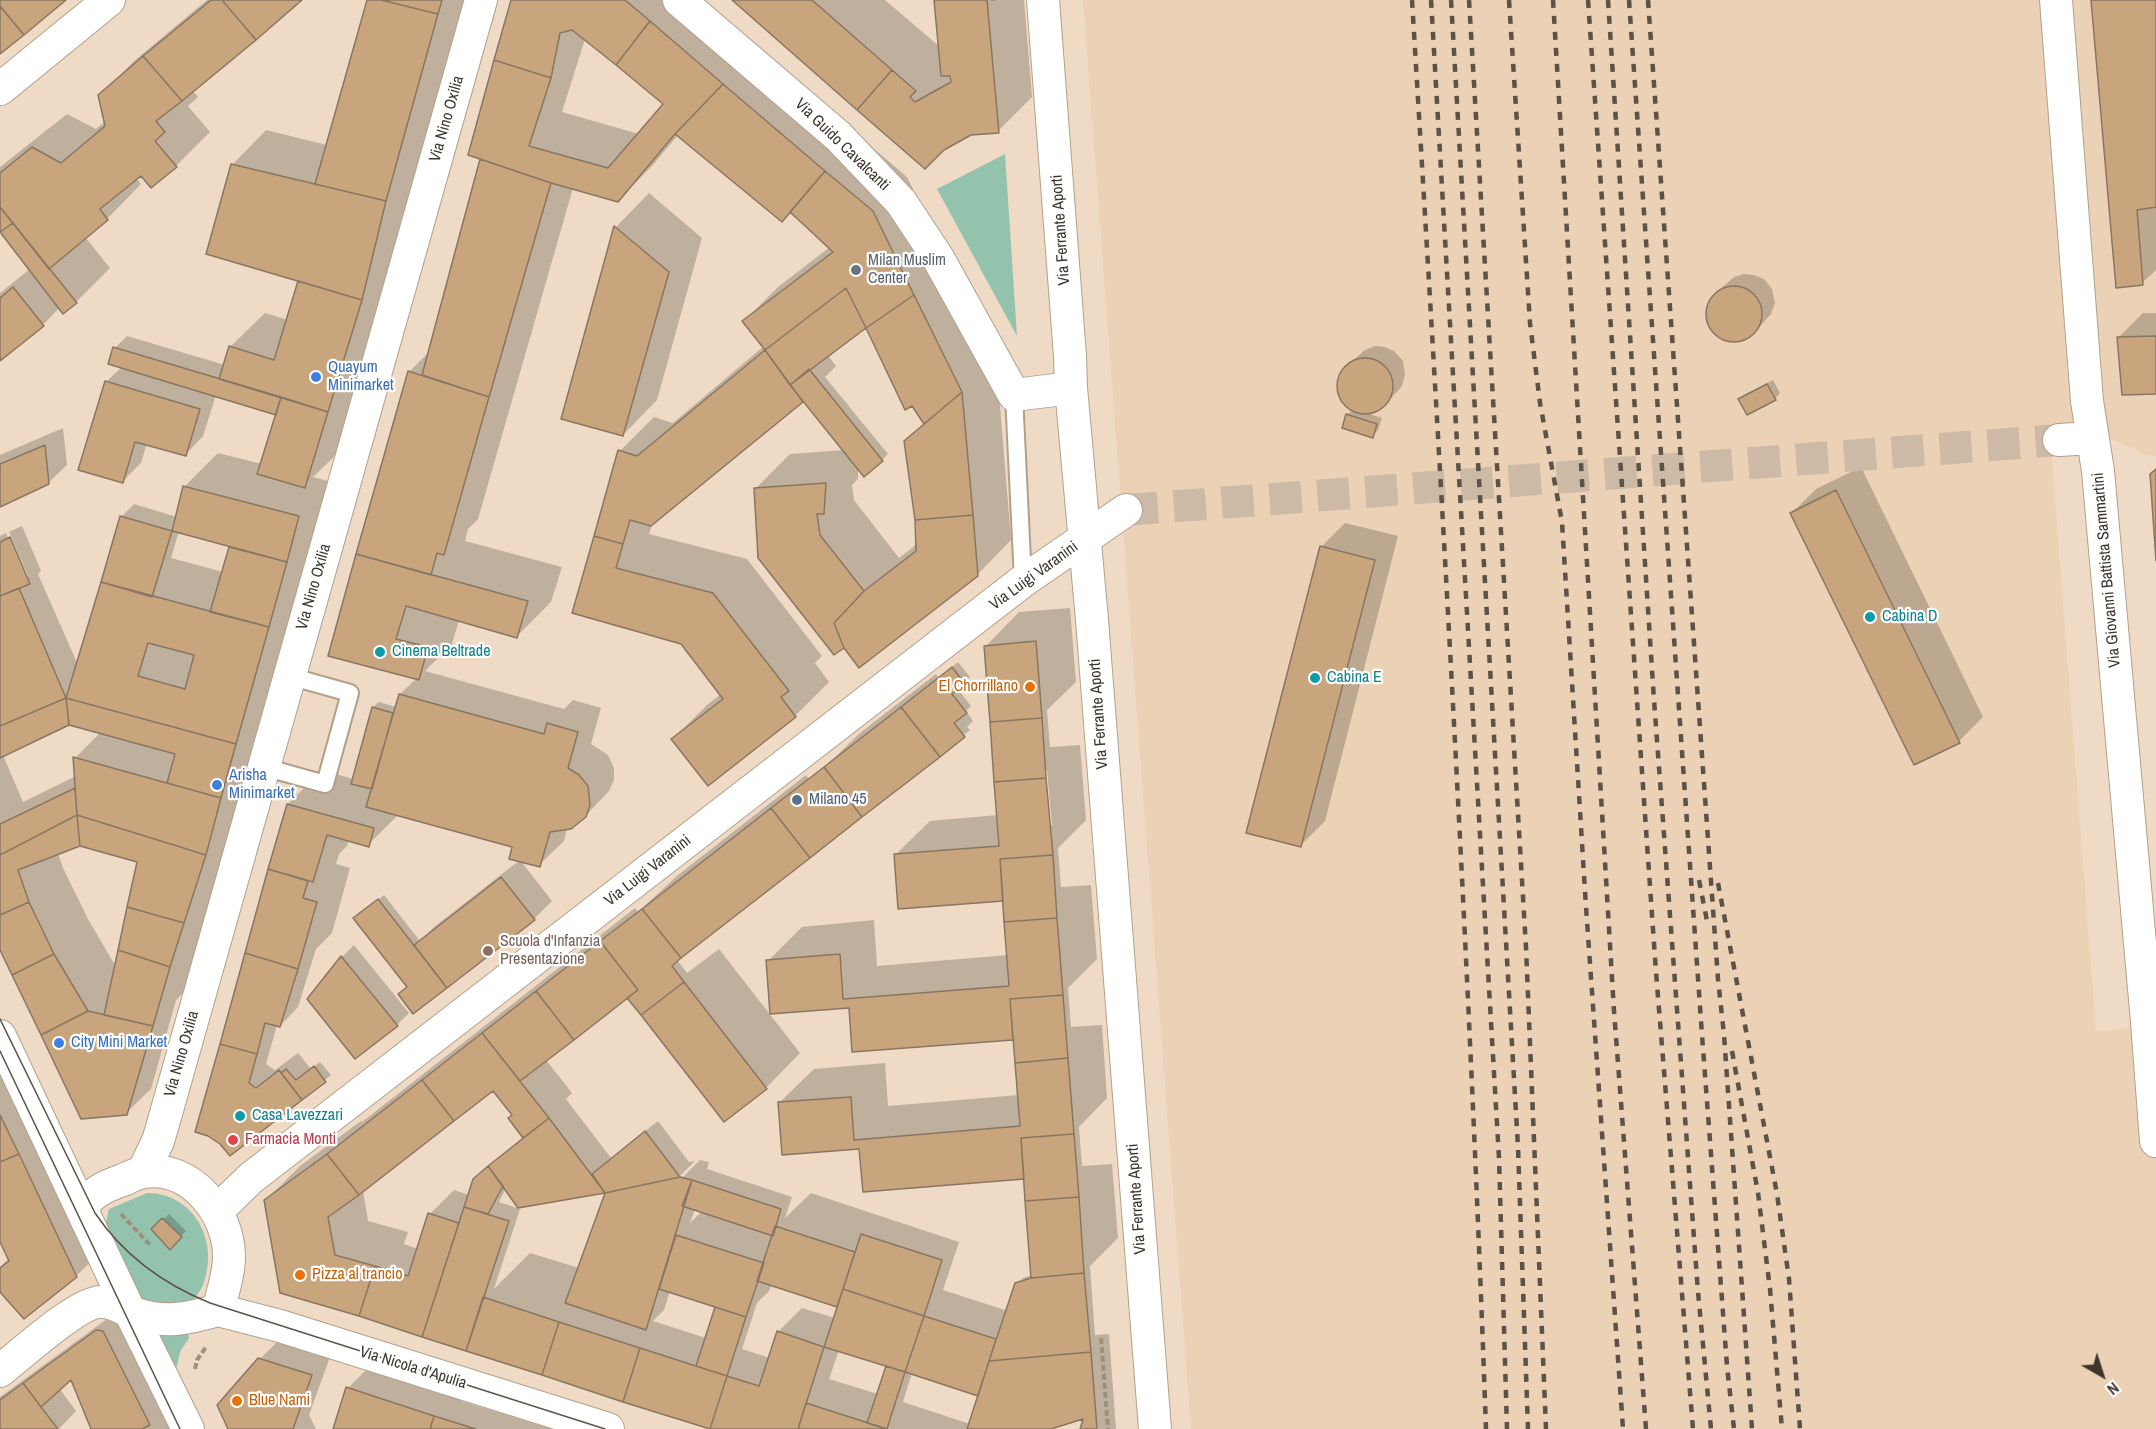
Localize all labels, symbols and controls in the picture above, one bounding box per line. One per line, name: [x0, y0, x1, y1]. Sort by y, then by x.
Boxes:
street label: Via Nino Oxilia: [426, 74, 468, 164]
street label: Via Guido Cavalcanti: [791, 95, 893, 195]
street label: Via Ferrante Aporti: [1048, 174, 1074, 286]
place label: Milan Muslim Center: [868, 251, 946, 289]
marker: Milan Muslim Center: [849, 263, 863, 277]
place label: Quayum Minimarket: [328, 358, 394, 396]
marker: Quayum Minimarket: [309, 370, 323, 384]
street label: Via Giovanni Battista Sammartini: [2089, 472, 2125, 668]
street label: Via Luigi Varanini: [986, 537, 1082, 615]
street label: Via Nino Oxilia: [293, 542, 335, 632]
place label: Cabina D: [1882, 607, 1937, 627]
marker: Cabina D: [1863, 610, 1877, 624]
place label: Cinema Beltrade: [392, 642, 490, 662]
marker: Cinema Beltrade: [373, 645, 387, 659]
street label: Via Ferrante Aporti: [1086, 658, 1112, 770]
place label: Cabina E: [1327, 668, 1382, 688]
marker: Cabina E: [1308, 671, 1322, 685]
place label: El Chorrillano: [939, 677, 1018, 697]
marker: El Chorrillano: [1023, 680, 1037, 694]
place label: Arisha Minimarket: [229, 766, 295, 804]
marker: Arisha Minimarket: [210, 778, 224, 792]
place label: Milano 45: [809, 790, 867, 810]
marker: Milano 45: [790, 793, 804, 807]
street label: Via Luigi Varanini: [601, 831, 695, 911]
place label: Scuola d'Infanzia Presentazione: [500, 932, 600, 970]
marker: Scuola d'Infanzia Presentazione: [481, 944, 495, 958]
street label: Via Nino Oxilia: [161, 1009, 203, 1099]
place label: City Mini Market: [71, 1033, 167, 1053]
marker: City Mini Market: [52, 1036, 66, 1050]
place label: Casa Lavezzari: [252, 1106, 343, 1126]
marker: Casa Lavezzari: [233, 1109, 247, 1123]
place label: Farmacia Monti: [245, 1130, 336, 1150]
marker: Farmacia Monti: [226, 1133, 240, 1147]
street label: Via Ferrante Aporti: [1124, 1143, 1150, 1255]
place label: Pizza al trancio: [312, 1265, 402, 1285]
marker: Pizza al trancio: [293, 1268, 307, 1282]
street label: Via Nicola d'Apulia: [357, 1343, 469, 1393]
north arrow: [2072, 1345, 2132, 1405]
text: N: [2103, 1377, 2124, 1401]
place label: Blue Nami: [249, 1391, 310, 1411]
marker: Blue Nami: [230, 1394, 244, 1408]

